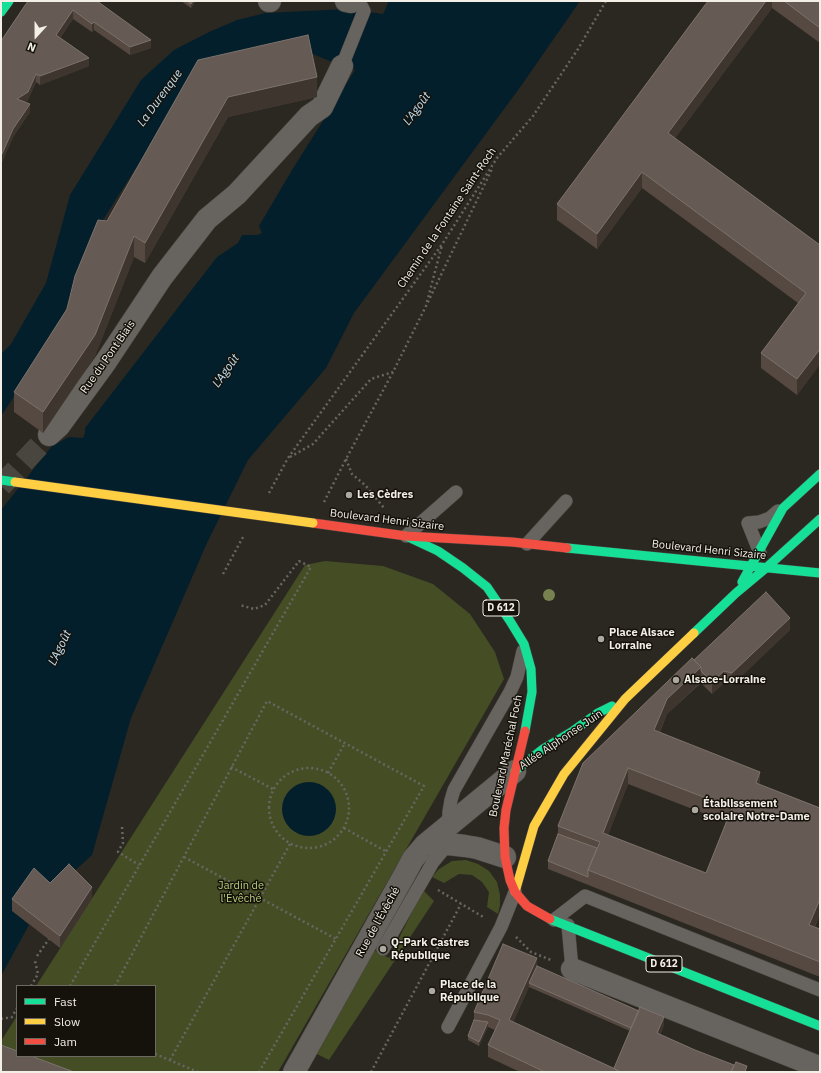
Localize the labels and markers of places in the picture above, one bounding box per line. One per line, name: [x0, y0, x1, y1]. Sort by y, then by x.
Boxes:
place label: Les Cèdres: [357, 488, 413, 502]
marker: Les Cèdres: [344, 490, 354, 500]
place label: Place Alsace Lorraine: [609, 626, 675, 652]
marker: Place Alsace Lorraine: [596, 634, 606, 644]
place label: Alsace-Lorraine: [684, 673, 766, 687]
marker: Alsace-Lorraine: [671, 675, 681, 685]
place label: Établissement scolaire Notre-Dame: [703, 797, 810, 823]
marker: Établissement scolaire Notre-Dame: [690, 805, 700, 815]
place label: Q-Park Castres République: [391, 936, 469, 962]
marker: Q-Park Castres République: [378, 944, 388, 954]
place label: Place de la République: [440, 978, 499, 1004]
marker: Place de la République: [427, 986, 437, 996]

